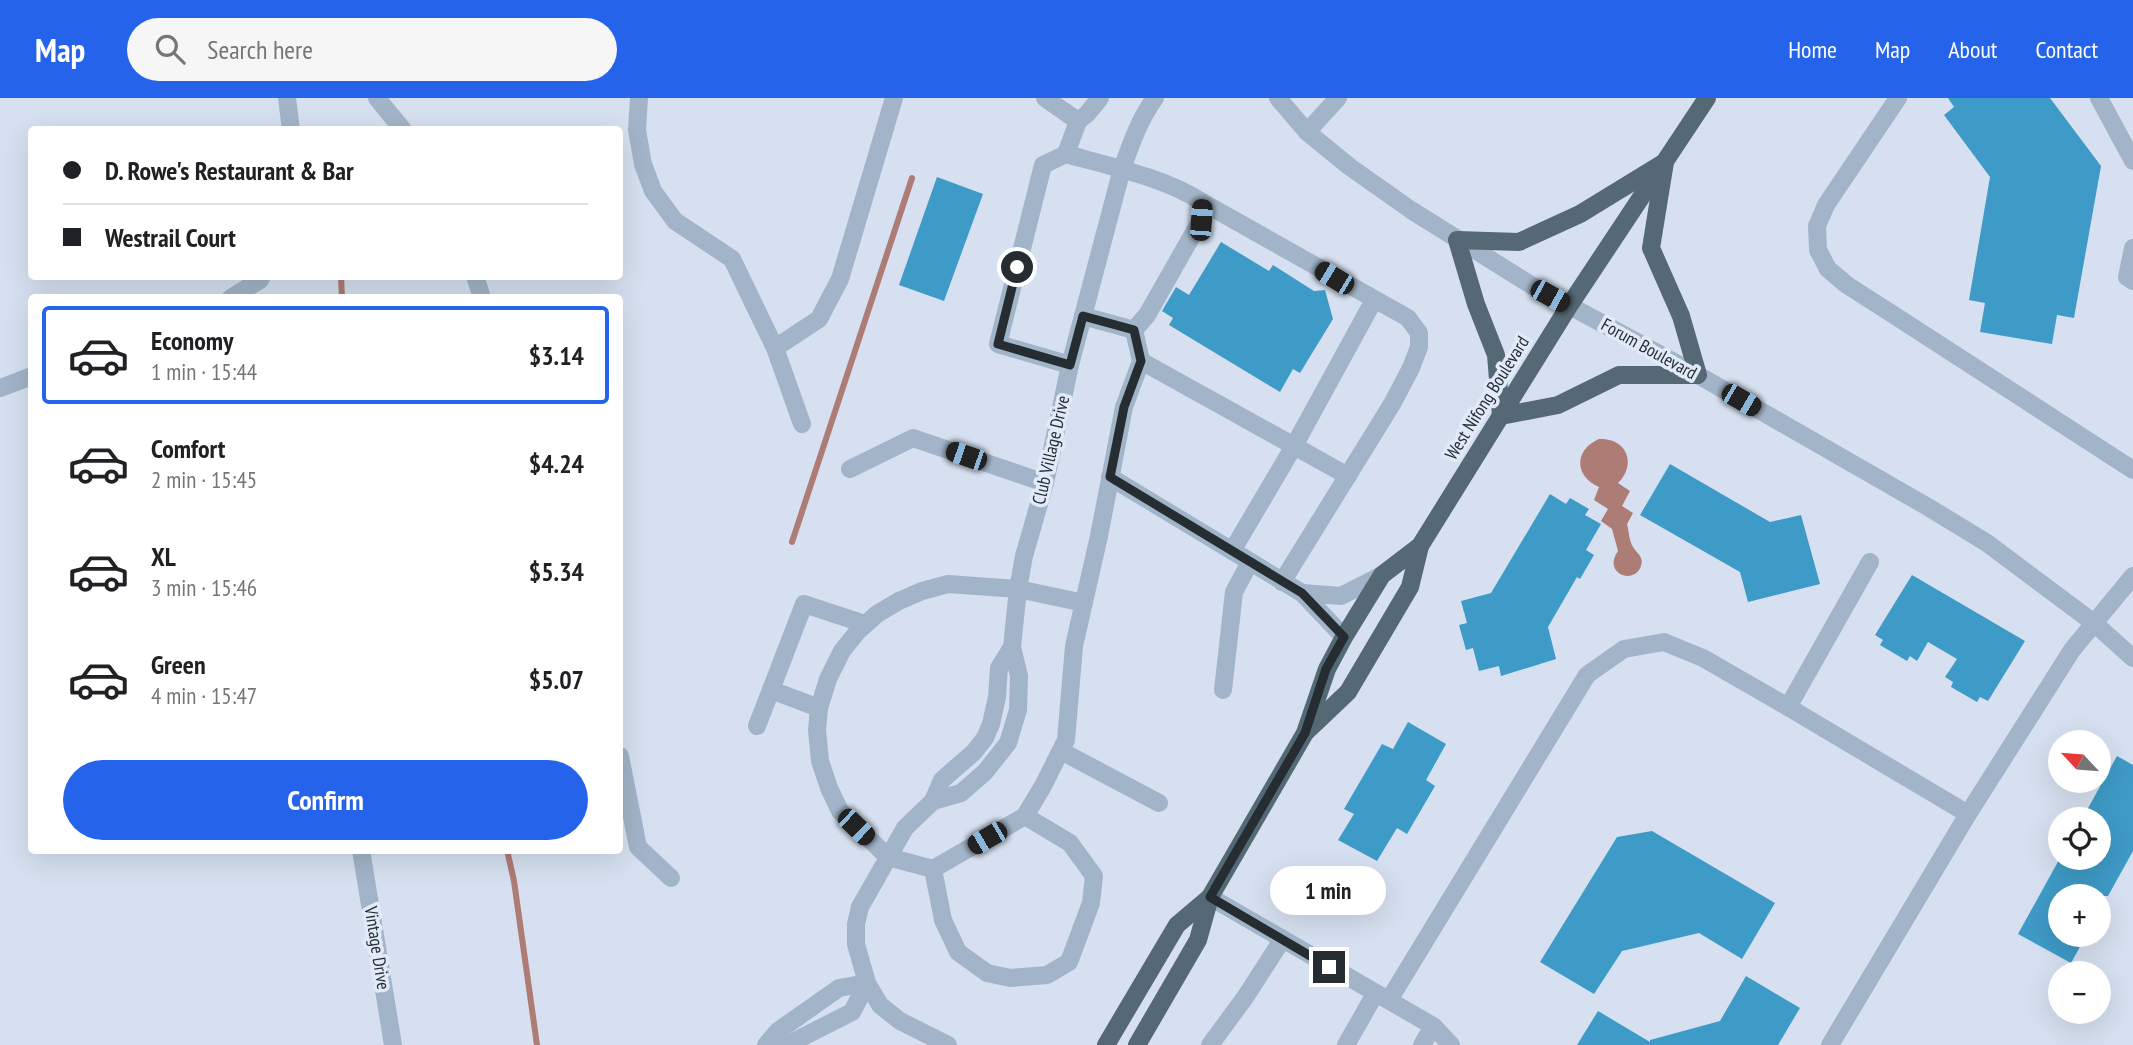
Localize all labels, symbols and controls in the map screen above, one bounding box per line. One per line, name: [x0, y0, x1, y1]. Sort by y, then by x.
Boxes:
search box: [127, 18, 617, 81]
text: Map: [35, 28, 85, 71]
icon: search: [151, 30, 189, 68]
text: Search here: [207, 33, 313, 66]
text: Home: [1788, 34, 1837, 65]
text: Map: [1875, 34, 1910, 65]
text: About: [1948, 34, 1997, 65]
text: Contact: [2035, 34, 2098, 65]
text: D. Rowe's Restaurant & Bar: [105, 154, 354, 187]
car: [1190, 198, 1213, 242]
text: Westrail Court: [105, 221, 236, 254]
route start: [1001, 251, 1033, 283]
car: [1311, 258, 1358, 298]
car: [1527, 277, 1574, 315]
street label: Forum Boulevard: [1597, 313, 1701, 384]
icon: car: [67, 324, 130, 387]
text: Economy: [151, 324, 233, 357]
street label: West Nifong Boulevard: [1439, 332, 1534, 464]
text: $3.14: [529, 339, 584, 372]
text: 1 min · 15:44: [151, 357, 257, 386]
car: [1718, 380, 1765, 420]
street label: Club Village Drive: [1027, 393, 1074, 507]
icon: car: [67, 432, 130, 495]
text: Comfort: [151, 432, 225, 465]
car: [943, 439, 990, 473]
text: $4.24: [529, 447, 584, 480]
text: 2 min · 15:45: [151, 465, 257, 494]
icon: car: [67, 540, 130, 603]
text: XL: [151, 540, 176, 573]
text: $5.34: [529, 555, 584, 588]
text: 3 min · 15:46: [151, 573, 257, 602]
icon: car: [67, 648, 130, 711]
text: Green: [151, 648, 206, 681]
text: $5.07: [529, 663, 584, 696]
text: 4 min · 15:47: [151, 681, 257, 710]
north arrow: [2048, 730, 2110, 793]
map controls: [2048, 730, 2111, 1024]
button: Confirm: [63, 760, 588, 840]
car: [834, 805, 879, 849]
button: locate: [2048, 807, 2111, 870]
car: [964, 818, 1011, 858]
callout: 1 min: [1271, 866, 1387, 914]
text: 1 min: [1305, 876, 1351, 905]
button: +: [2048, 884, 2111, 947]
street label: Vintage Drive: [359, 904, 395, 991]
route end: [1313, 951, 1345, 983]
button: −: [2048, 961, 2111, 1024]

